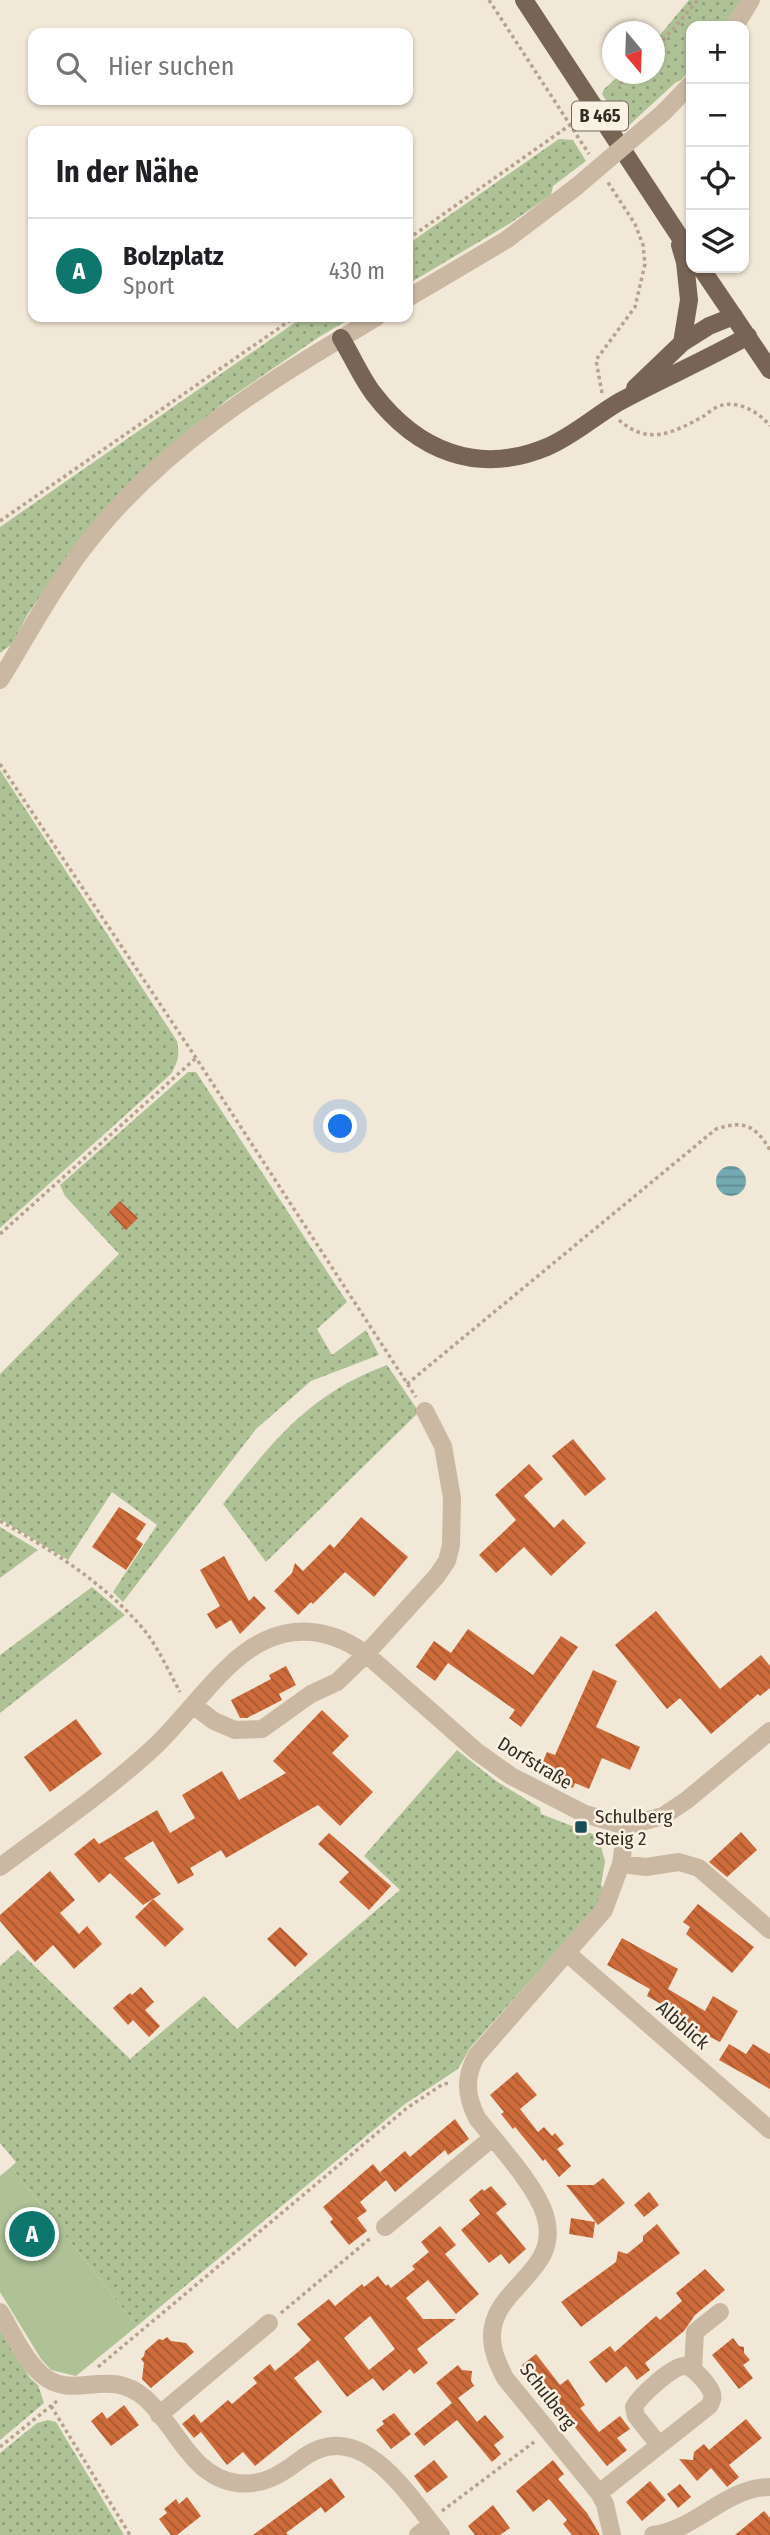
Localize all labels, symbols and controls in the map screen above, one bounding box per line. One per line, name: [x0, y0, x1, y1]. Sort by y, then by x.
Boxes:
north arrow: [602, 21, 665, 84]
map controls: [686, 21, 749, 273]
button: +: [686, 21, 749, 84]
search box: [28, 28, 413, 105]
icon: search: [52, 48, 90, 86]
text: Hier suchen: [108, 51, 234, 82]
button: −: [686, 84, 749, 147]
road number: B 465: [572, 102, 628, 131]
button: locate: [686, 147, 749, 210]
text: In der Nähe: [56, 154, 199, 190]
button: layers: [686, 210, 749, 273]
text: Bolzplatz: [123, 241, 224, 272]
text: A: [73, 257, 85, 285]
text: 430 m: [329, 257, 385, 285]
text: Sport: [123, 272, 174, 300]
your location: [323, 1109, 357, 1143]
street label: Dorfstraße: [494, 1732, 576, 1794]
place label: Schulberg Steig 2: [595, 1805, 672, 1850]
marker: Schulberg Steig 2: [573, 1819, 589, 1835]
street label: Albblick: [652, 1996, 714, 2054]
pin: A: [9, 2208, 55, 2260]
street label: Schulberg: [515, 2358, 581, 2434]

